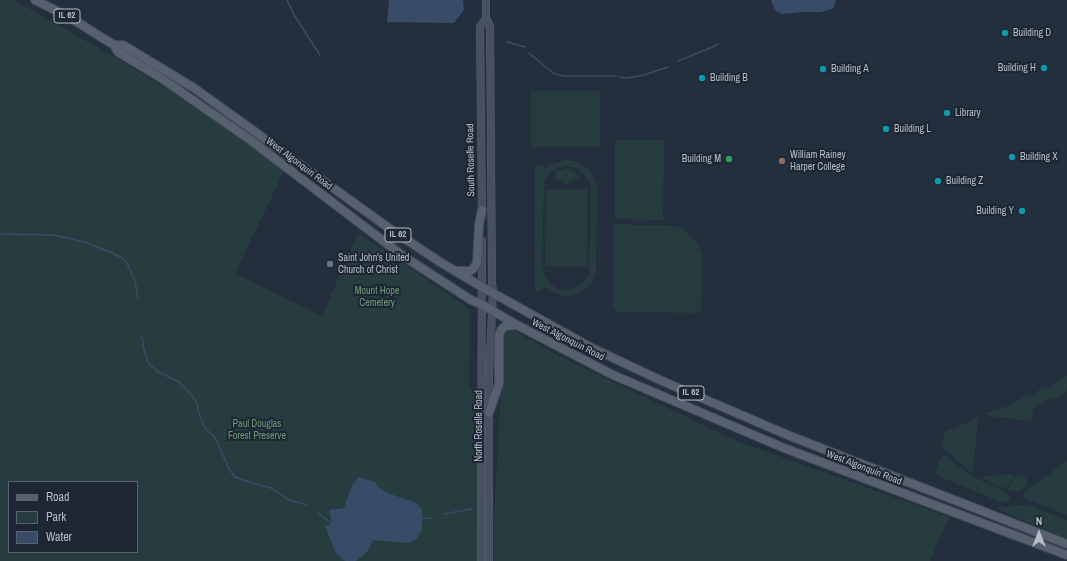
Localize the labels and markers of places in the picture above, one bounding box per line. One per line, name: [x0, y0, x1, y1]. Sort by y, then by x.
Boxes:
place label: Building D: [1013, 27, 1051, 39]
marker: Building D: [1000, 28, 1010, 38]
place label: Building H: [998, 62, 1036, 74]
place label: Building A: [831, 63, 869, 75]
marker: Building H: [1039, 63, 1049, 73]
marker: Building A: [818, 64, 828, 74]
place label: Building B: [710, 72, 748, 84]
marker: Building B: [697, 73, 707, 83]
place label: Library: [955, 107, 981, 119]
marker: Library: [942, 108, 952, 118]
place label: Building L: [894, 123, 931, 135]
marker: Building L: [881, 124, 891, 134]
place label: William Rainey Harper College: [790, 149, 846, 172]
place label: Building X: [1020, 151, 1058, 163]
marker: Building X: [1007, 152, 1017, 162]
place label: Building M: [682, 153, 721, 165]
marker: Building M: [724, 154, 734, 164]
marker: William Rainey Harper College: [777, 156, 787, 166]
place label: Building Z: [946, 175, 983, 187]
marker: Building Z: [933, 176, 943, 186]
place label: Building Y: [976, 205, 1014, 217]
marker: Building Y: [1017, 206, 1027, 216]
place label: Saint John's United Church of Christ: [338, 252, 409, 276]
marker: Saint John's United Church of Christ: [325, 259, 335, 269]

